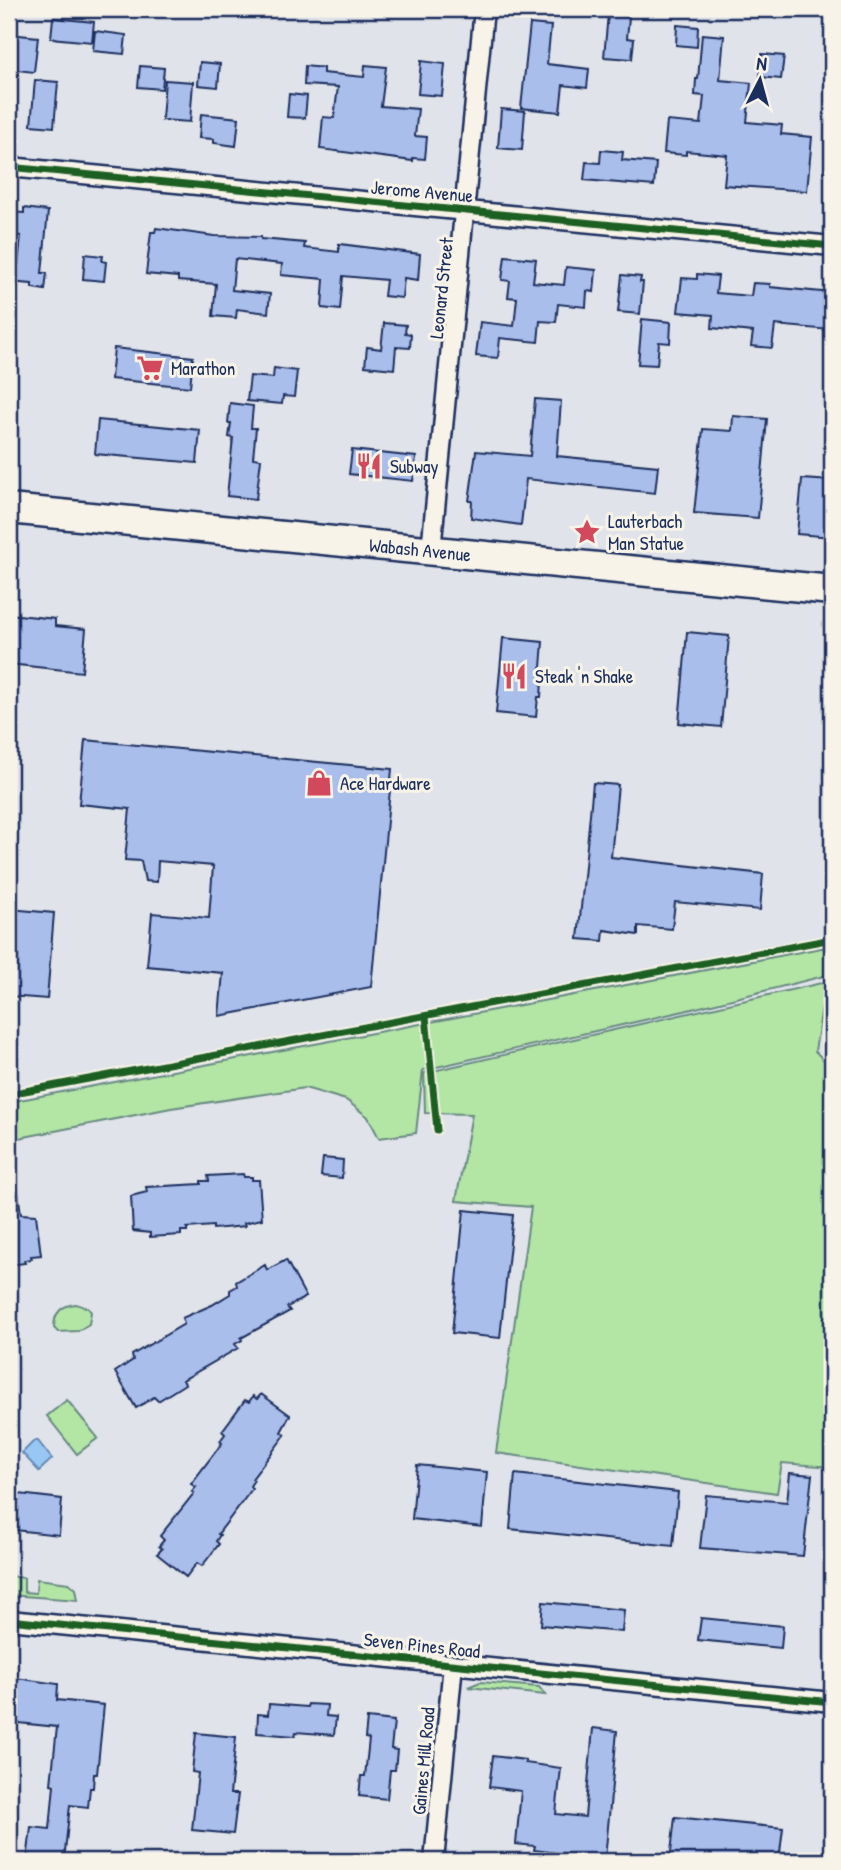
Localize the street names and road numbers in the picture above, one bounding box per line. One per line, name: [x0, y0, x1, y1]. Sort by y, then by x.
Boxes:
street label: Jerome Avenue: [370, 174, 475, 208]
street label: Leonard Street: [423, 236, 459, 340]
street label: Wabash Avenue: [368, 532, 473, 567]
street label: Seven Pines Road: [363, 1626, 482, 1664]
street label: Gaines Mill Road: [405, 1706, 441, 1816]

